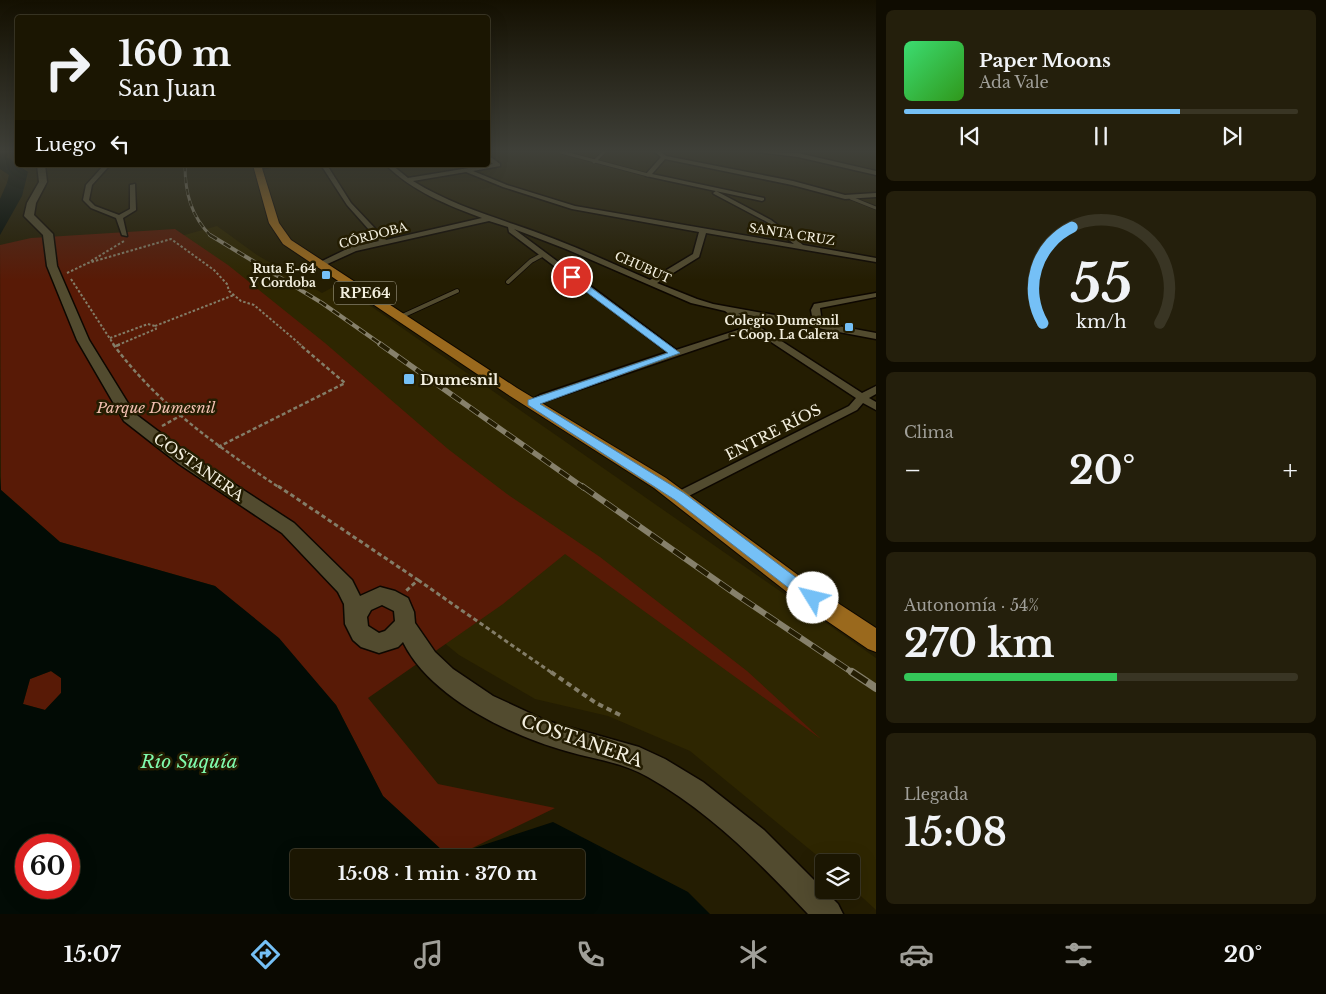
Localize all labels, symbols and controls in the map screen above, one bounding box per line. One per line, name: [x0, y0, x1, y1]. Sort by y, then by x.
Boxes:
text: 160 m: [118, 32, 231, 75]
icon: right: [35, 35, 100, 100]
text: Paper Moons: [979, 49, 1111, 72]
text: Ada Vale: [979, 72, 1049, 92]
text: San Juan: [118, 75, 216, 102]
icon: previous: [956, 122, 984, 150]
icon: pause: [1087, 122, 1115, 150]
icon: next: [1218, 122, 1246, 150]
icon: left: [106, 130, 134, 158]
text: Luego: [35, 133, 96, 156]
street label: CÓRDOBA: [337, 217, 410, 251]
street label: SANTA CRUZ: [748, 220, 836, 248]
street label: CHUBUT: [613, 248, 674, 286]
text: 55: [1070, 252, 1132, 316]
pin: [551, 256, 593, 298]
place label: Ruta E-64 Y Cordoba: [248, 261, 316, 290]
icon: arrive: [558, 263, 586, 291]
marker: Ruta E-64 Y Cordoba: [320, 269, 332, 281]
road number: RPE64: [334, 282, 396, 304]
text: km/h: [1076, 311, 1126, 333]
place label: Colegio Dumesnil - Coop. La Calera: [724, 313, 840, 342]
marker: Colegio Dumesnil - Coop. La Calera: [843, 321, 855, 333]
place label: Dumesnil: [420, 370, 499, 389]
marker: Dumesnil: [402, 372, 416, 386]
park label: Parque Dumesnil: [95, 398, 216, 417]
street label: ENTRE RÍOS: [722, 400, 824, 464]
text: Clima: [904, 422, 954, 442]
street label: COSTANERA: [150, 429, 248, 505]
text: 20°: [1069, 447, 1135, 494]
text: −: [904, 453, 922, 488]
text: +: [1283, 453, 1298, 488]
position arrow: [786, 571, 838, 623]
text: Autonomía · 54%: [904, 595, 1039, 615]
text: 270 km: [904, 620, 1054, 667]
street label: COSTANERA: [518, 710, 647, 772]
water label: Río Suquía: [139, 750, 238, 773]
text: Llegada: [904, 784, 968, 804]
text: 15:08: [904, 809, 1007, 856]
speed limit sign: 60: [15, 834, 80, 899]
map controls: [815, 854, 860, 899]
button: layers: [815, 854, 860, 899]
text: 15:08 · 1 min · 370 m: [338, 862, 537, 885]
icon: directions: [248, 937, 283, 972]
icon: music: [411, 937, 446, 972]
icon: phone: [573, 937, 608, 972]
icon: climate: [736, 937, 771, 972]
icon: car: [899, 937, 934, 972]
icon: filters: [1061, 937, 1096, 972]
text: 15:07: [64, 941, 121, 968]
text: 20°: [1224, 941, 1262, 968]

